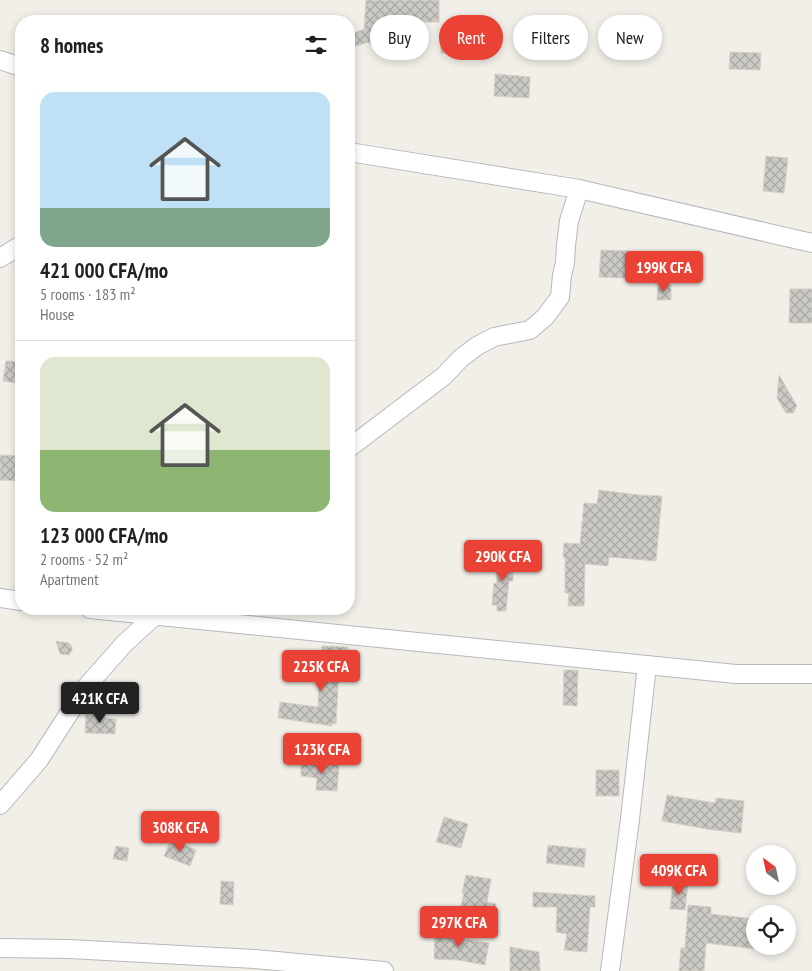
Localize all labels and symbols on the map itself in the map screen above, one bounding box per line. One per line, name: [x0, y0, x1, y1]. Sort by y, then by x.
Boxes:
pin: 199K CFA: [612, 250, 716, 293]
pin: 290K CFA: [451, 540, 555, 582]
pin: 225K CFA: [269, 650, 373, 692]
pin: 421K CFA: [48, 682, 152, 724]
pin: 123K CFA: [270, 732, 374, 775]
pin: 308K CFA: [128, 810, 232, 853]
north arrow: [746, 845, 796, 895]
pin: 409K CFA: [627, 854, 731, 896]
pin: 297K CFA: [407, 906, 511, 948]

